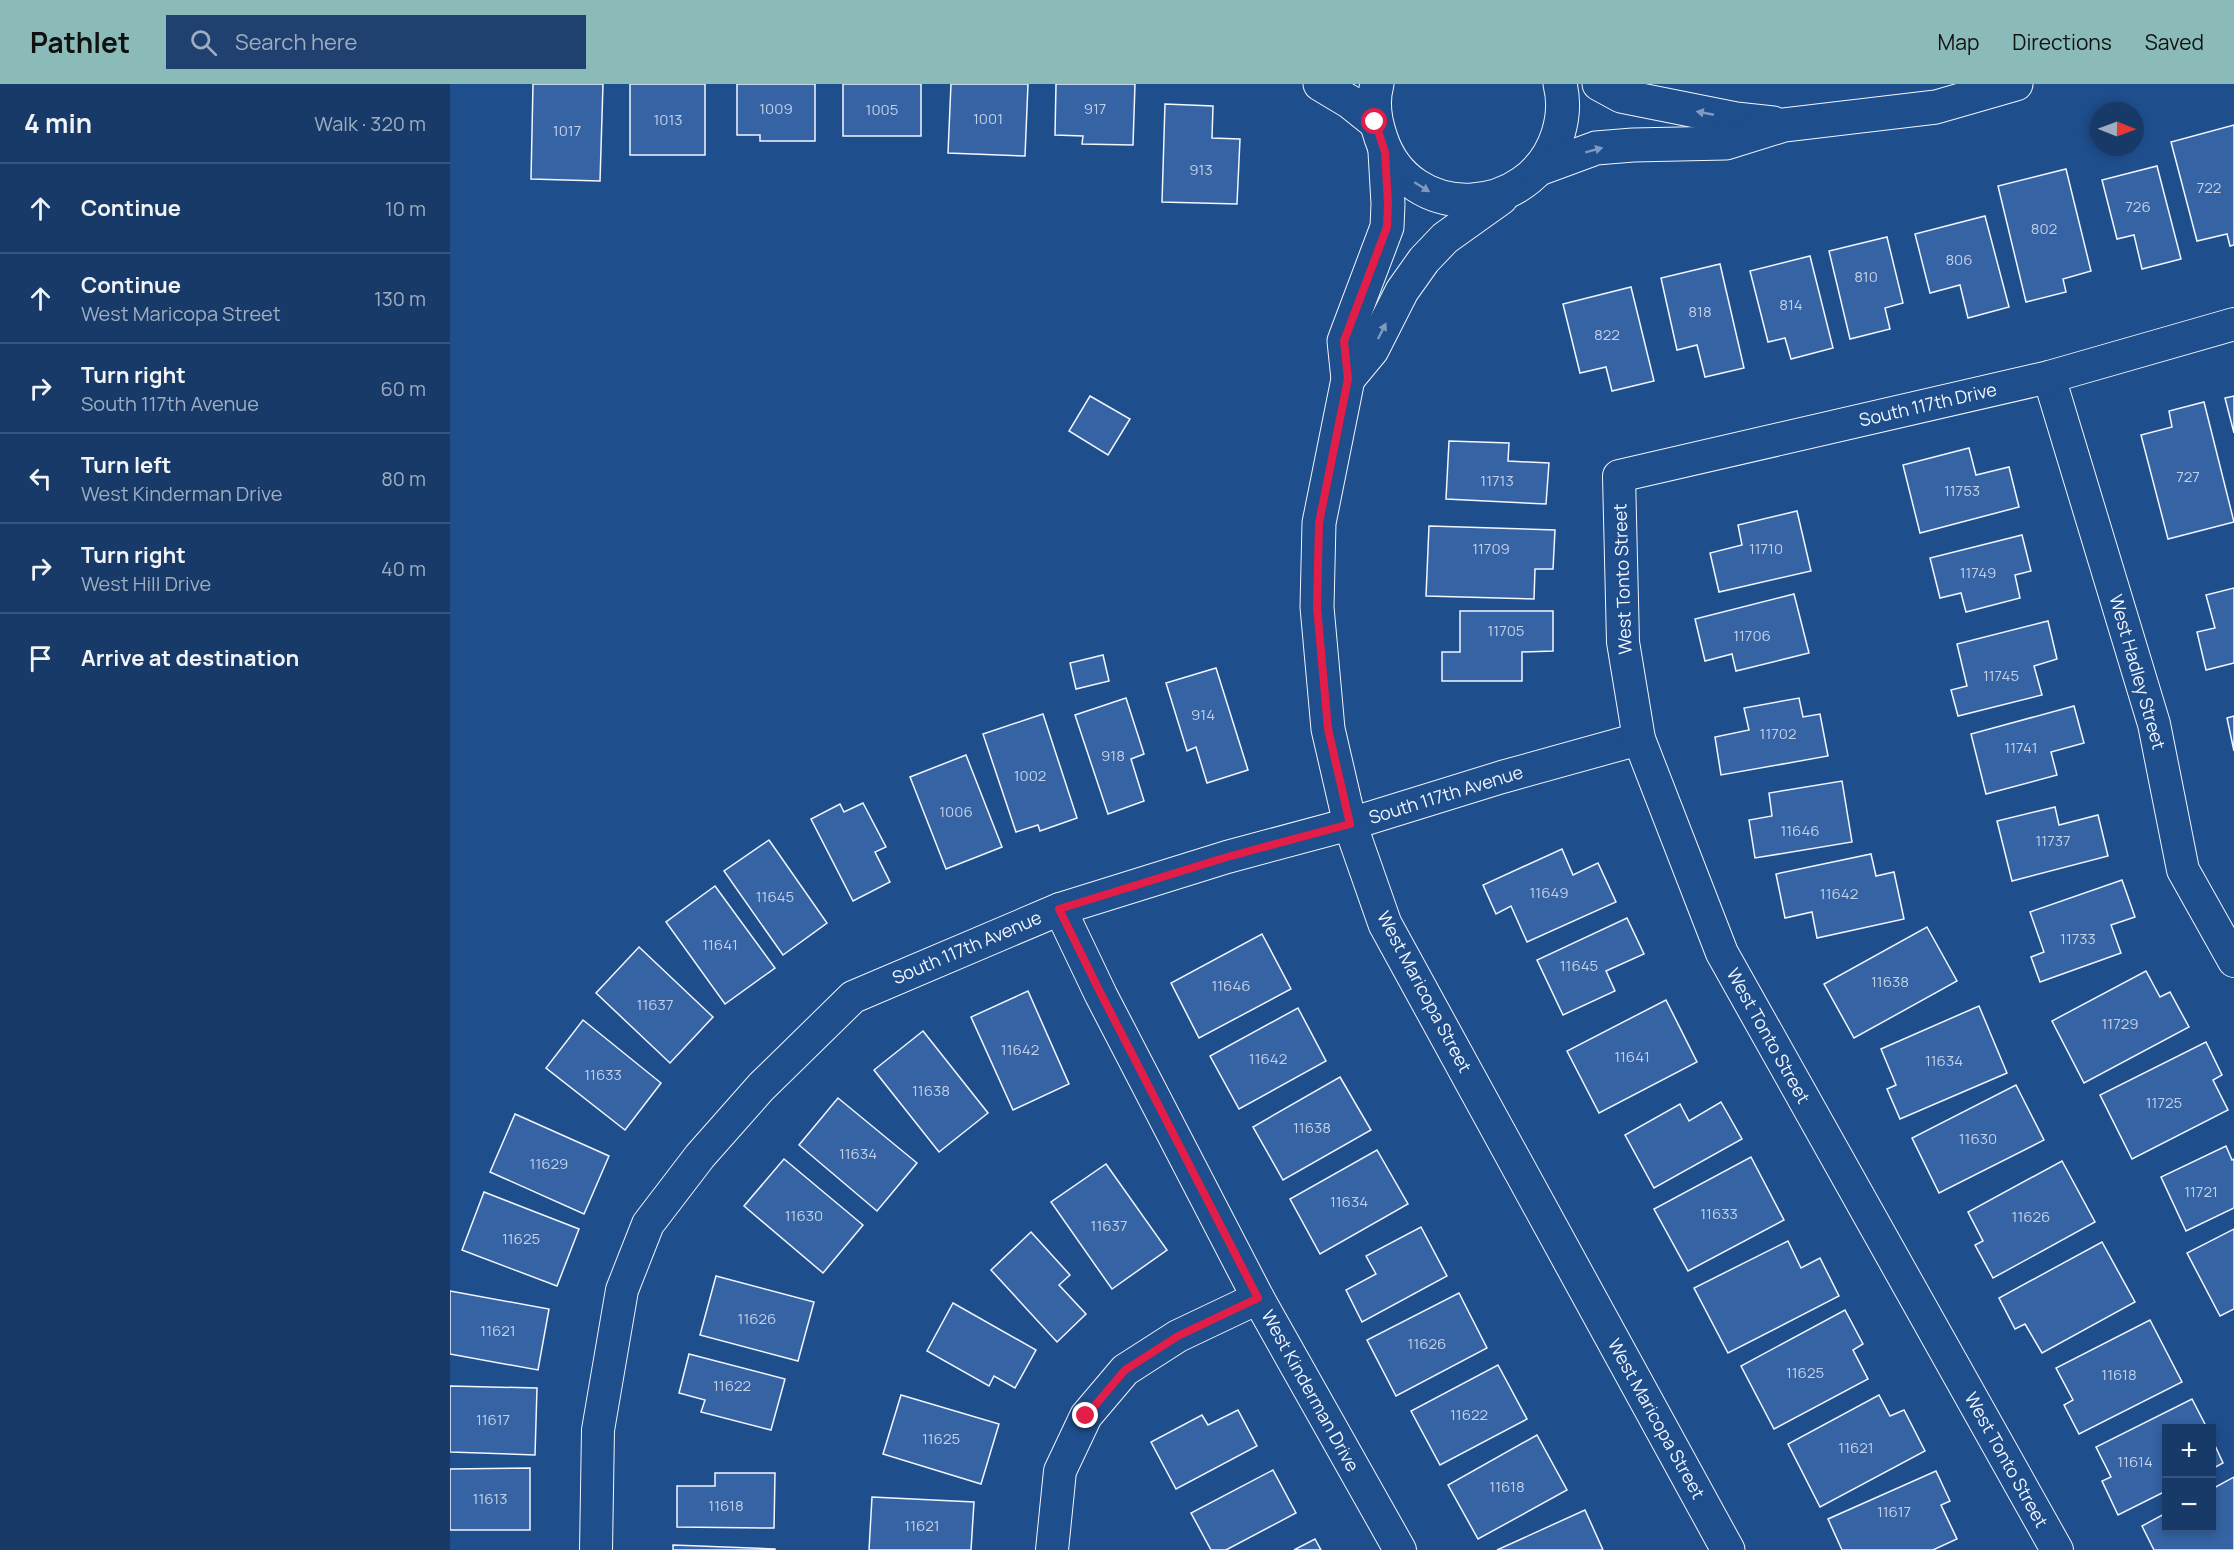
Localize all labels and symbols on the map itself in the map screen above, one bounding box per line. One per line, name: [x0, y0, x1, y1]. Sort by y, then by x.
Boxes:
house number: 1009: [759, 98, 793, 119]
house number: 917: [1084, 98, 1106, 119]
house number: 1005: [866, 99, 898, 120]
north arrow: [2090, 102, 2144, 156]
house number: 1001: [973, 108, 1003, 129]
route start: [1361, 108, 1387, 134]
one-way arrow: [1696, 108, 1715, 117]
house number: 1013: [653, 109, 683, 130]
house number: 1017: [553, 120, 581, 141]
one-way arrow: [1585, 145, 1603, 155]
house number: 913: [1189, 159, 1213, 180]
house number: 722: [2197, 177, 2221, 198]
one-way arrow: [1414, 182, 1430, 193]
house number: 726: [2125, 196, 2151, 217]
house number: 802: [2031, 218, 2057, 239]
house number: 806: [1945, 249, 1973, 270]
house number: 810: [1854, 266, 1878, 287]
house number: 814: [1779, 294, 1803, 315]
house number: 818: [1688, 301, 1712, 322]
one-way arrow: [1377, 323, 1386, 340]
house number: 822: [1594, 324, 1620, 345]
street label: South 117th Drive: [1857, 377, 1999, 432]
house number: 727: [2176, 466, 2200, 487]
house number: 11713: [1480, 470, 1514, 491]
house number: 11753: [1944, 480, 1980, 501]
street label: West Tonto Street: [1607, 503, 1637, 655]
house number: 11709: [1472, 538, 1510, 559]
house number: 11710: [1749, 538, 1783, 559]
house number: 11749: [1960, 562, 1996, 583]
street label: West Hadley Street: [2104, 592, 2172, 752]
house number: 11705: [1487, 620, 1525, 641]
house number: 11706: [1733, 625, 1771, 646]
house number: 11745: [1983, 665, 2019, 686]
house number: 914: [1191, 704, 1215, 725]
house number: 11702: [1760, 723, 1796, 744]
house number: 11741: [2004, 737, 2038, 758]
house number: 918: [1101, 745, 1125, 766]
street label: South 117th Avenue: [1366, 759, 1526, 829]
house number: 1002: [1014, 765, 1046, 786]
house number: 1006: [939, 801, 973, 822]
house number: 11646: [1780, 820, 1820, 841]
house number: 11737: [2035, 830, 2071, 851]
house number: 11649: [1529, 882, 1569, 903]
house number: 11642: [1820, 883, 1858, 904]
house number: 11645: [756, 886, 794, 907]
street label: South 117th Avenue: [888, 905, 1045, 989]
street label: West Maricopa Street: [1372, 907, 1478, 1077]
house number: 11733: [2060, 928, 2096, 949]
house number: 11641: [702, 934, 738, 955]
house number: 11645: [1560, 955, 1598, 976]
street label: West Tonto Street: [1722, 964, 1816, 1107]
house number: 11638: [1871, 971, 1909, 992]
house number: 11646: [1211, 975, 1251, 996]
house number: 11637: [637, 994, 673, 1015]
house number: 11729: [2101, 1013, 2139, 1034]
house number: 11642: [1001, 1039, 1039, 1060]
house number: 11641: [1614, 1046, 1650, 1067]
house number: 11642: [1249, 1048, 1287, 1069]
house number: 11634: [1925, 1050, 1963, 1071]
house number: 11633: [584, 1064, 622, 1085]
house number: 11638: [912, 1080, 950, 1101]
house number: 11725: [2146, 1092, 2182, 1113]
house number: 11638: [1293, 1117, 1331, 1138]
house number: 11630: [1959, 1128, 1997, 1149]
house number: 11634: [839, 1143, 877, 1164]
house number: 11629: [530, 1153, 568, 1174]
house number: 11721: [2184, 1181, 2218, 1202]
house number: 11634: [1330, 1191, 1368, 1212]
house number: 11633: [1700, 1203, 1738, 1224]
house number: 11630: [785, 1205, 823, 1226]
house number: 11626: [2012, 1206, 2050, 1227]
house number: 11637: [1091, 1215, 1127, 1236]
house number: 11625: [502, 1228, 540, 1249]
street label: West Kinderman Drive: [1256, 1305, 1365, 1476]
house number: 11626: [738, 1308, 776, 1329]
house number: 11621: [480, 1320, 516, 1341]
house number: 11626: [1408, 1333, 1446, 1354]
street label: West Maricopa Street: [1603, 1334, 1711, 1503]
house number: 11625: [1786, 1362, 1824, 1383]
house number: 11618: [2101, 1364, 2137, 1385]
house number: 11622: [713, 1375, 751, 1396]
street label: West Tonto Street: [1960, 1388, 2054, 1531]
route end: [1072, 1402, 1098, 1428]
house number: 11622: [1450, 1404, 1488, 1425]
house number: 11617: [476, 1409, 510, 1430]
house number: 11625: [922, 1428, 960, 1449]
house number: 11621: [1838, 1437, 1874, 1458]
house number: 11614: [2117, 1451, 2153, 1472]
house number: 11618: [1489, 1476, 1525, 1497]
house number: 11613: [473, 1488, 507, 1509]
house number: 11618: [708, 1495, 744, 1516]
house number: 11617: [1877, 1501, 1911, 1522]
house number: 11621: [904, 1515, 940, 1536]

